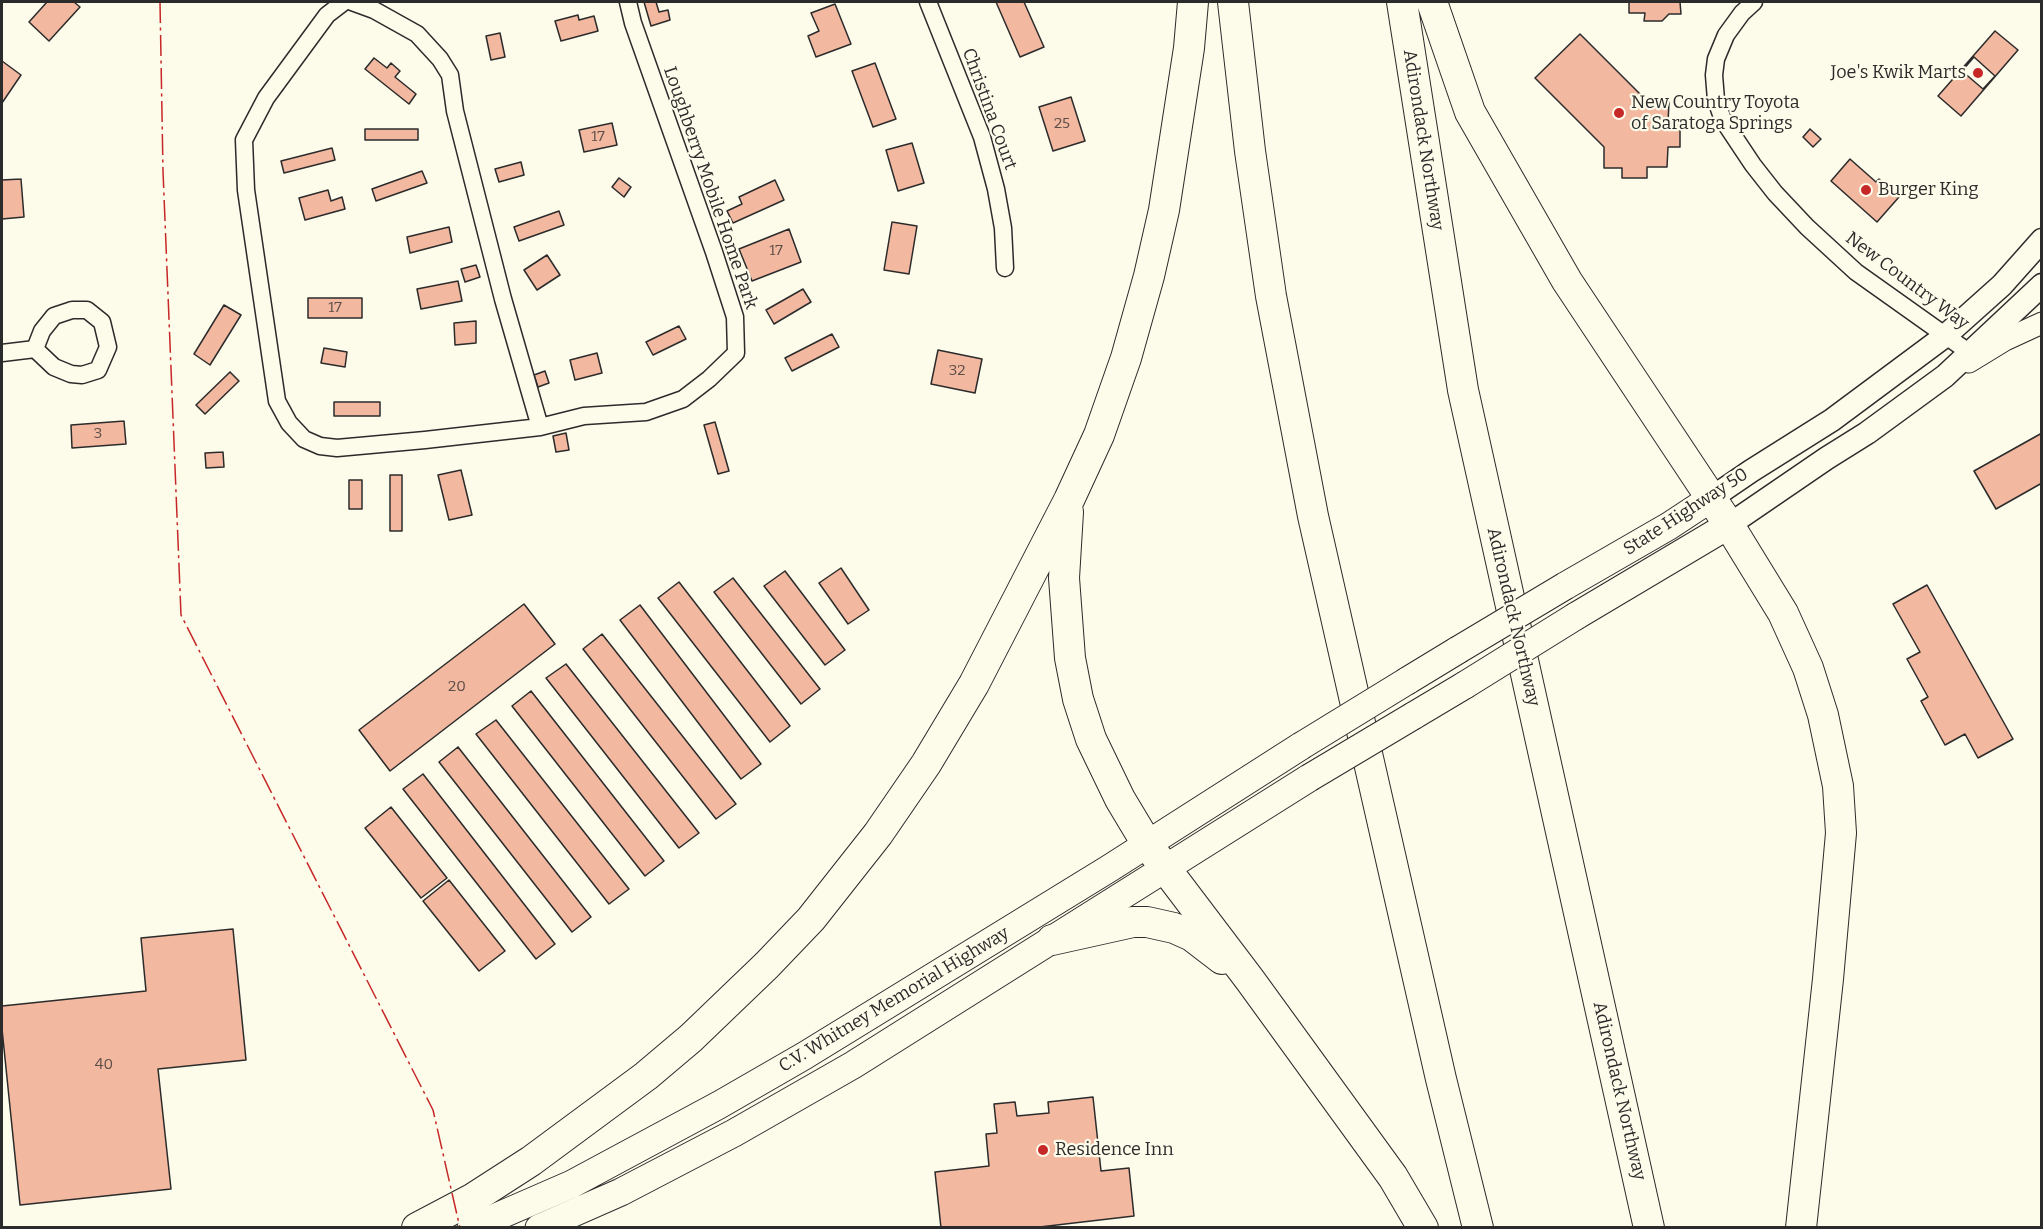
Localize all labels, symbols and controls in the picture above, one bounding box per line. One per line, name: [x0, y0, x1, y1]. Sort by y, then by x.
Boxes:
street label: Christina Court: [957, 45, 1021, 173]
street label: Adirondack Northway: [1398, 48, 1448, 232]
place label: Joe's Kwik Marts: [1830, 62, 1966, 84]
street label: Loughberry Mobile Home Park: [658, 64, 762, 312]
marker: Joe's Kwik Marts: [1971, 66, 1985, 80]
place label: New Country Toyota of Saratoga Springs: [1631, 92, 1800, 134]
marker: New Country Toyota of Saratoga Springs: [1612, 106, 1626, 120]
house number: 25: [1054, 115, 1070, 133]
house number: 17: [591, 128, 605, 146]
place label: Burger King: [1878, 179, 1979, 201]
marker: Burger King: [1859, 183, 1873, 197]
street label: New Country Way: [1841, 228, 1973, 334]
house number: 17: [769, 242, 783, 260]
house number: 17: [328, 299, 342, 317]
house number: 32: [949, 362, 965, 380]
house number: 3: [94, 425, 102, 443]
street label: State Highway 50: [1620, 464, 1752, 560]
street label: Adirondack Northway: [1482, 525, 1544, 709]
house number: 20: [448, 678, 466, 696]
street label: C.V. Whitney Memorial Highway: [775, 923, 1013, 1077]
street label: Adirondack Northway: [1588, 999, 1650, 1183]
house number: 40: [95, 1056, 113, 1074]
place label: Residence Inn: [1055, 1139, 1174, 1161]
marker: Residence Inn: [1036, 1143, 1050, 1157]

